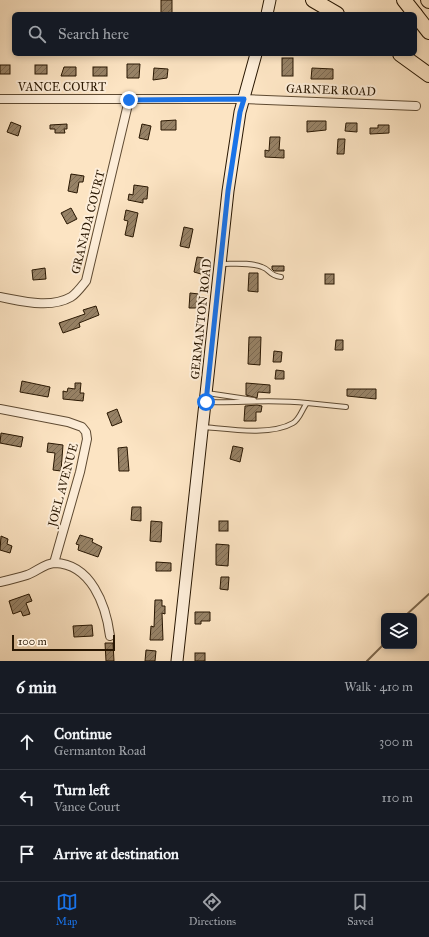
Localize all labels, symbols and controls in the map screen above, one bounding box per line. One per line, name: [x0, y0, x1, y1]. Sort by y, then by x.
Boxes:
search box: [12, 12, 417, 56]
icon: search: [26, 23, 48, 45]
text: Search here: [58, 25, 129, 43]
street label: VANCE COURT: [17, 80, 106, 94]
street label: GARNER ROAD: [286, 81, 376, 99]
route end: [120, 91, 138, 109]
street label: GRANADA COURT: [68, 169, 108, 275]
street label: GERMANTON ROAD: [188, 258, 214, 380]
route start: [197, 393, 215, 411]
street label: JOEL AVENUE: [45, 441, 82, 531]
map controls: [381, 613, 417, 649]
button: layers: [381, 613, 417, 649]
scale bar: [12, 633, 115, 652]
text: 100 m: [18, 635, 47, 648]
text: 6 min: [16, 677, 57, 698]
text: Walk · 410 m: [344, 679, 413, 695]
text: Continue: [54, 725, 112, 743]
icon: ahead: [16, 731, 38, 753]
text: 300 m: [379, 734, 413, 750]
text: Germanton Road: [54, 743, 146, 759]
text: Turn left: [54, 781, 110, 799]
icon: left: [16, 787, 38, 809]
text: 110 m: [381, 790, 413, 806]
text: Vance Court: [54, 799, 120, 815]
icon: arrive: [16, 843, 38, 865]
text: Arrive at destination: [54, 845, 179, 863]
tab: Map: [56, 891, 78, 928]
tab: Directions: [189, 891, 236, 928]
tab: Saved: [347, 891, 373, 928]

